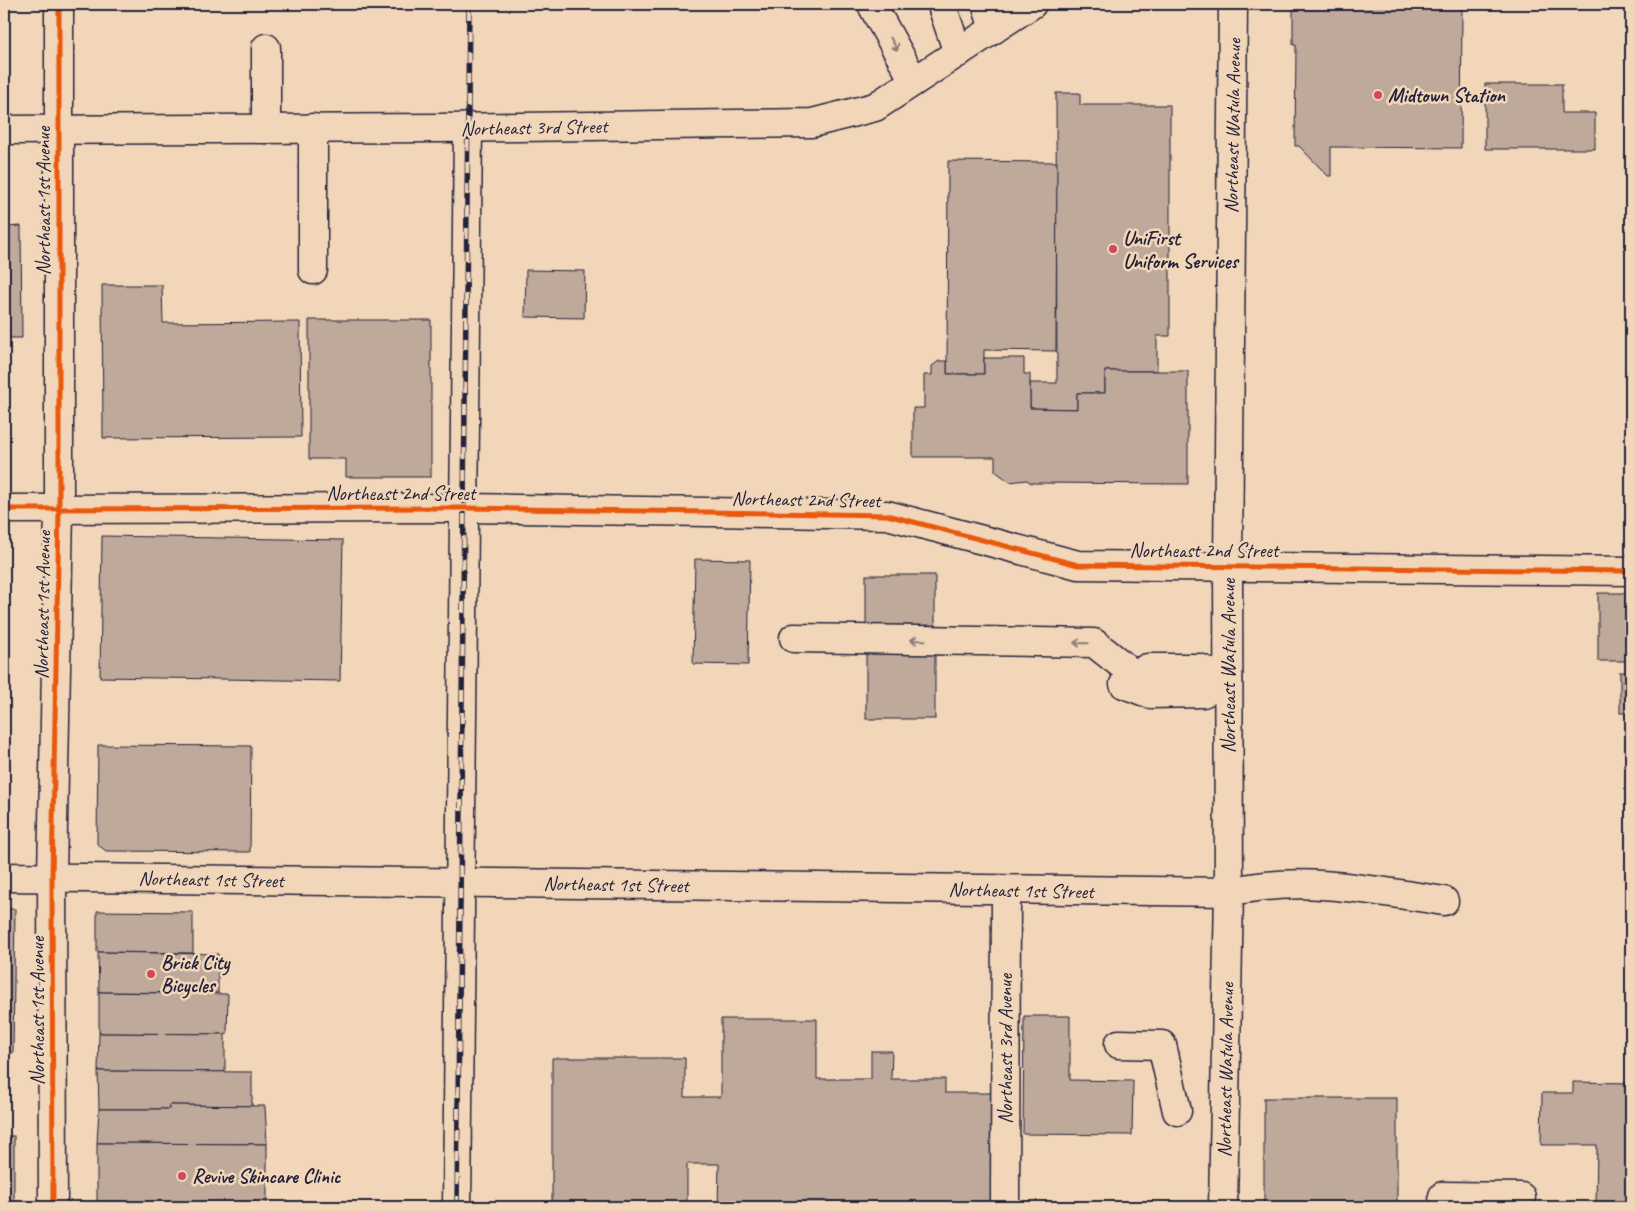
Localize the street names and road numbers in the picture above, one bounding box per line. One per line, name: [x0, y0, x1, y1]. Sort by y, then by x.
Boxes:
street label: Northeast Watula Avenue: [1218, 37, 1247, 213]
street label: Northeast 3rd Street: [460, 114, 610, 141]
street label: Northeast 1st Avenue: [31, 125, 56, 275]
street label: Northeast 2nd Street: [327, 481, 478, 506]
street label: Northeast 2nd Street: [731, 486, 883, 513]
street label: Northeast 1st Avenue: [29, 529, 56, 679]
street label: Northeast 2nd Street: [1130, 538, 1281, 563]
street label: Northeast Watula Avenue: [1216, 577, 1241, 753]
street label: Northeast 1st Street: [138, 866, 286, 893]
street label: Northeast 1st Street: [543, 871, 691, 898]
street label: Northeast 1st Street: [948, 877, 1096, 904]
street label: Northeast 1st Avenue: [25, 935, 50, 1085]
street label: Northeast 3rd Avenue: [993, 973, 1018, 1124]
street label: Northeast Watula Avenue: [1211, 981, 1240, 1157]

